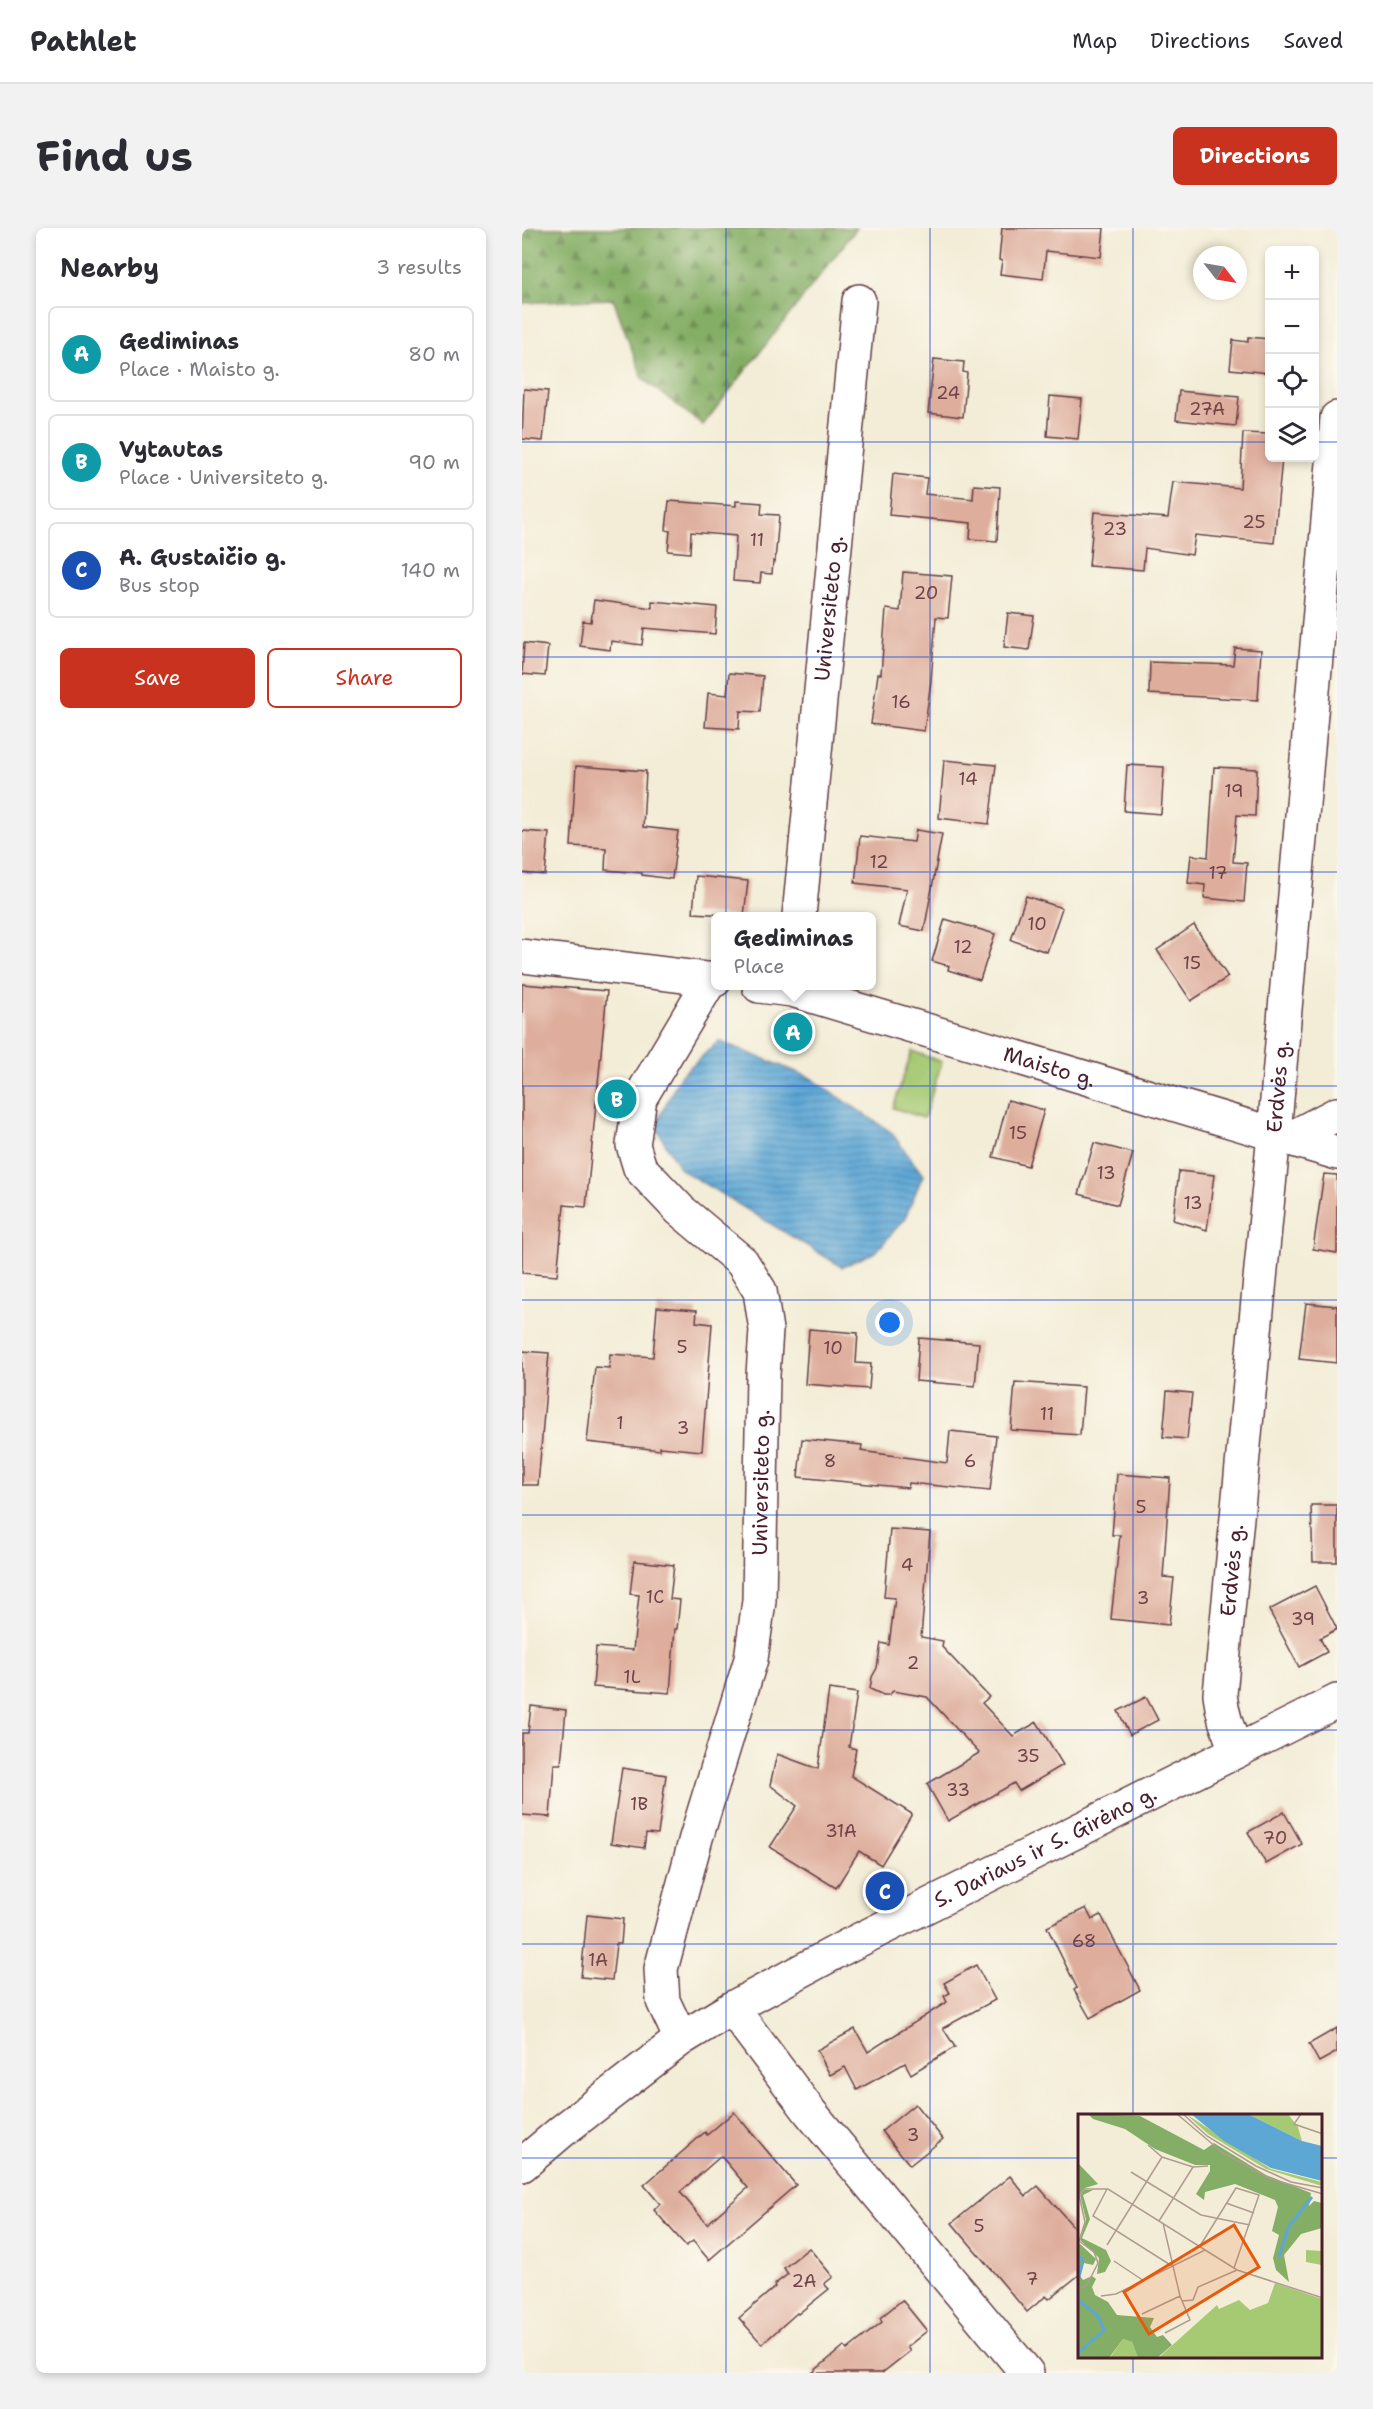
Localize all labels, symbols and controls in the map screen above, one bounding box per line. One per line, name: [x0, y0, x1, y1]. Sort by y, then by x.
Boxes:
text: Pathlet: [30, 22, 137, 60]
text: Map: [1072, 27, 1117, 55]
text: Directions: [1150, 27, 1250, 55]
text: Saved: [1283, 27, 1343, 55]
button: Directions: [1173, 127, 1337, 185]
text: Find us: [36, 128, 193, 184]
north arrow: [1193, 246, 1247, 300]
map controls: [1265, 246, 1319, 462]
button: +: [1265, 246, 1319, 300]
text: Nearby: [60, 250, 159, 285]
text: 3 results: [376, 254, 462, 280]
button: −: [1265, 300, 1319, 354]
text: Gediminas: [119, 327, 239, 356]
text: A: [74, 341, 89, 367]
text: 80 m: [408, 341, 460, 367]
button: locate: [1265, 354, 1319, 408]
text: Place · Maisto g.: [119, 356, 280, 382]
house number: 24: [936, 381, 960, 405]
house number: 27A: [1189, 397, 1225, 421]
button: layers: [1265, 408, 1319, 462]
text: Vytautas: [119, 435, 223, 464]
text: B: [75, 449, 88, 475]
text: 90 m: [408, 449, 460, 475]
text: Place · Universiteto g.: [119, 464, 328, 490]
house number: 25: [1242, 510, 1266, 534]
house number: 23: [1103, 517, 1127, 541]
house number: 11: [750, 528, 764, 552]
street label: Universiteto g.: [808, 534, 850, 682]
text: A. Gustaičio g.: [119, 543, 286, 572]
text: C: [75, 557, 88, 583]
text: 140 m: [401, 557, 460, 583]
text: Bus stop: [119, 572, 200, 598]
house number: 20: [914, 581, 938, 605]
button: Save: [60, 648, 255, 708]
button: Share: [267, 648, 462, 708]
house number: 16: [891, 690, 911, 714]
house number: 14: [958, 767, 978, 791]
house number: 19: [1224, 779, 1244, 803]
house number: 12: [869, 850, 889, 874]
house number: 17: [1208, 861, 1228, 885]
popup: [711, 912, 876, 990]
house number: 10: [1027, 912, 1047, 936]
text: Gediminas: [733, 924, 854, 953]
house number: 12: [953, 935, 973, 959]
house number: 15: [1183, 951, 1201, 975]
text: Place: [733, 953, 784, 979]
pin: A: [774, 1010, 812, 1054]
street label: Erdvės g.: [1260, 1039, 1296, 1134]
street label: Maisto g.: [1000, 1040, 1099, 1094]
pin: B: [598, 1076, 637, 1122]
house number: 15: [1009, 1121, 1027, 1145]
house number: 13: [1096, 1161, 1116, 1185]
house number: 13: [1183, 1191, 1203, 1215]
your location: [875, 1308, 904, 1337]
house number: 5: [676, 1335, 688, 1359]
house number: 10: [823, 1336, 843, 1360]
house number: 11: [1040, 1402, 1054, 1426]
street label: Universiteto g.: [746, 1409, 776, 1556]
house number: 1: [616, 1411, 624, 1435]
house number: 3: [677, 1416, 689, 1440]
house number: 8: [824, 1449, 836, 1473]
house number: 6: [964, 1449, 976, 1473]
house number: 5: [1135, 1495, 1147, 1519]
street label: Erdvės g.: [1214, 1523, 1250, 1618]
house number: 4: [901, 1553, 913, 1577]
house number: 1C: [646, 1585, 664, 1609]
house number: 3: [1137, 1586, 1149, 1610]
house number: 39: [1291, 1607, 1315, 1631]
house number: 2: [907, 1651, 919, 1675]
house number: 1L: [623, 1665, 641, 1689]
house number: 35: [1016, 1744, 1040, 1768]
house number: 33: [946, 1778, 970, 1802]
street label: S. Dariaus ir S. Girėno g.: [929, 1779, 1162, 1914]
house number: 1B: [630, 1792, 648, 1816]
house number: 31A: [825, 1819, 857, 1843]
house number: 70: [1263, 1826, 1287, 1850]
pin: C: [866, 1868, 904, 1914]
house number: 68: [1072, 1929, 1096, 1953]
house number: 1A: [588, 1948, 608, 1972]
inset map: [1078, 2114, 1322, 2358]
house number: 3: [907, 2123, 919, 2147]
house number: 5: [973, 2214, 985, 2238]
house number: 7: [1026, 2267, 1038, 2291]
house number: 2A: [792, 2269, 816, 2293]

